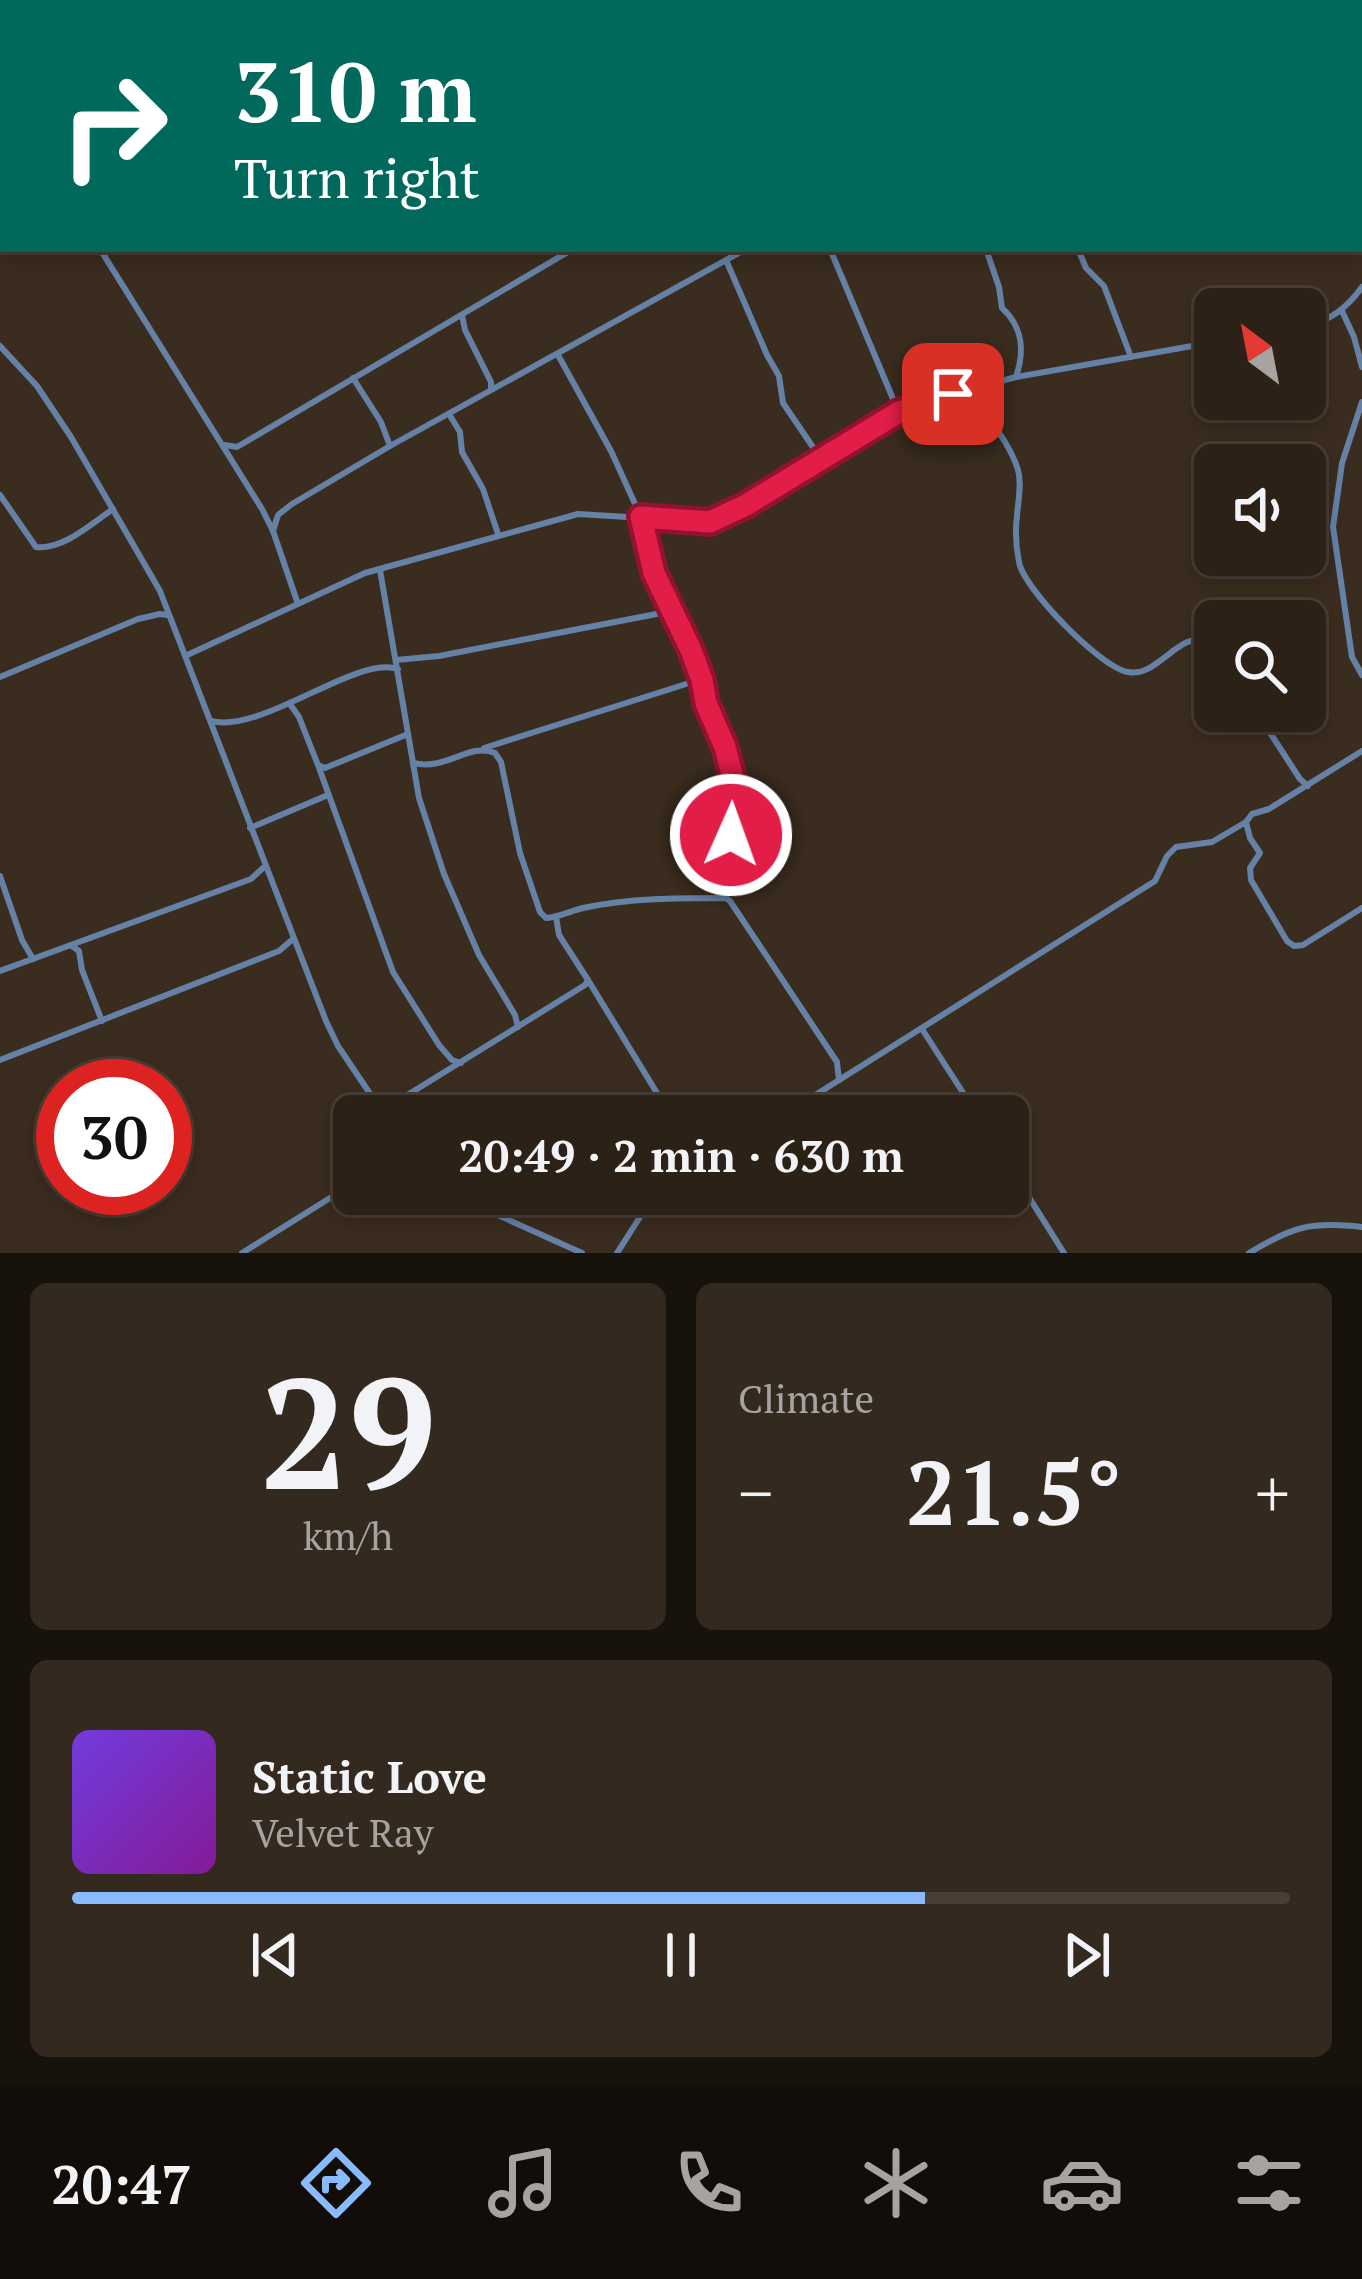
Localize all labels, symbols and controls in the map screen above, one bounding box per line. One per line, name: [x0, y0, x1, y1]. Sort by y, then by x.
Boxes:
text: 310 m: [234, 35, 477, 146]
icon: right: [36, 48, 192, 204]
text: Turn right: [234, 142, 480, 213]
north arrow: [1194, 288, 1326, 420]
map controls: [1194, 288, 1326, 732]
pin: [902, 343, 1004, 445]
icon: arrive: [920, 361, 986, 427]
button: sound: [1194, 444, 1326, 576]
button: search: [1194, 600, 1326, 732]
position arrow: [668, 772, 794, 898]
speed limit sign: 30: [36, 1059, 192, 1215]
text: 20:49 · 2 min · 630 m: [458, 1125, 904, 1185]
text: 29: [260, 1327, 436, 1534]
text: Climate: [738, 1372, 874, 1424]
text: 21.5°: [906, 1431, 1122, 1551]
text: −: [738, 1448, 773, 1536]
text: +: [1255, 1448, 1290, 1536]
text: km/h: [303, 1509, 393, 1561]
text: Static Love: [252, 1746, 487, 1806]
text: Velvet Ray: [252, 1806, 433, 1858]
icon: previous: [242, 1922, 308, 1988]
icon: pause: [648, 1922, 714, 1988]
icon: next: [1054, 1922, 1120, 1988]
icon: directions: [294, 2141, 378, 2225]
icon: music: [481, 2141, 565, 2225]
icon: phone: [667, 2141, 751, 2225]
icon: climate: [854, 2141, 938, 2225]
icon: car: [1040, 2141, 1124, 2225]
icon: filters: [1227, 2141, 1311, 2225]
text: 20:47: [51, 2148, 192, 2219]

